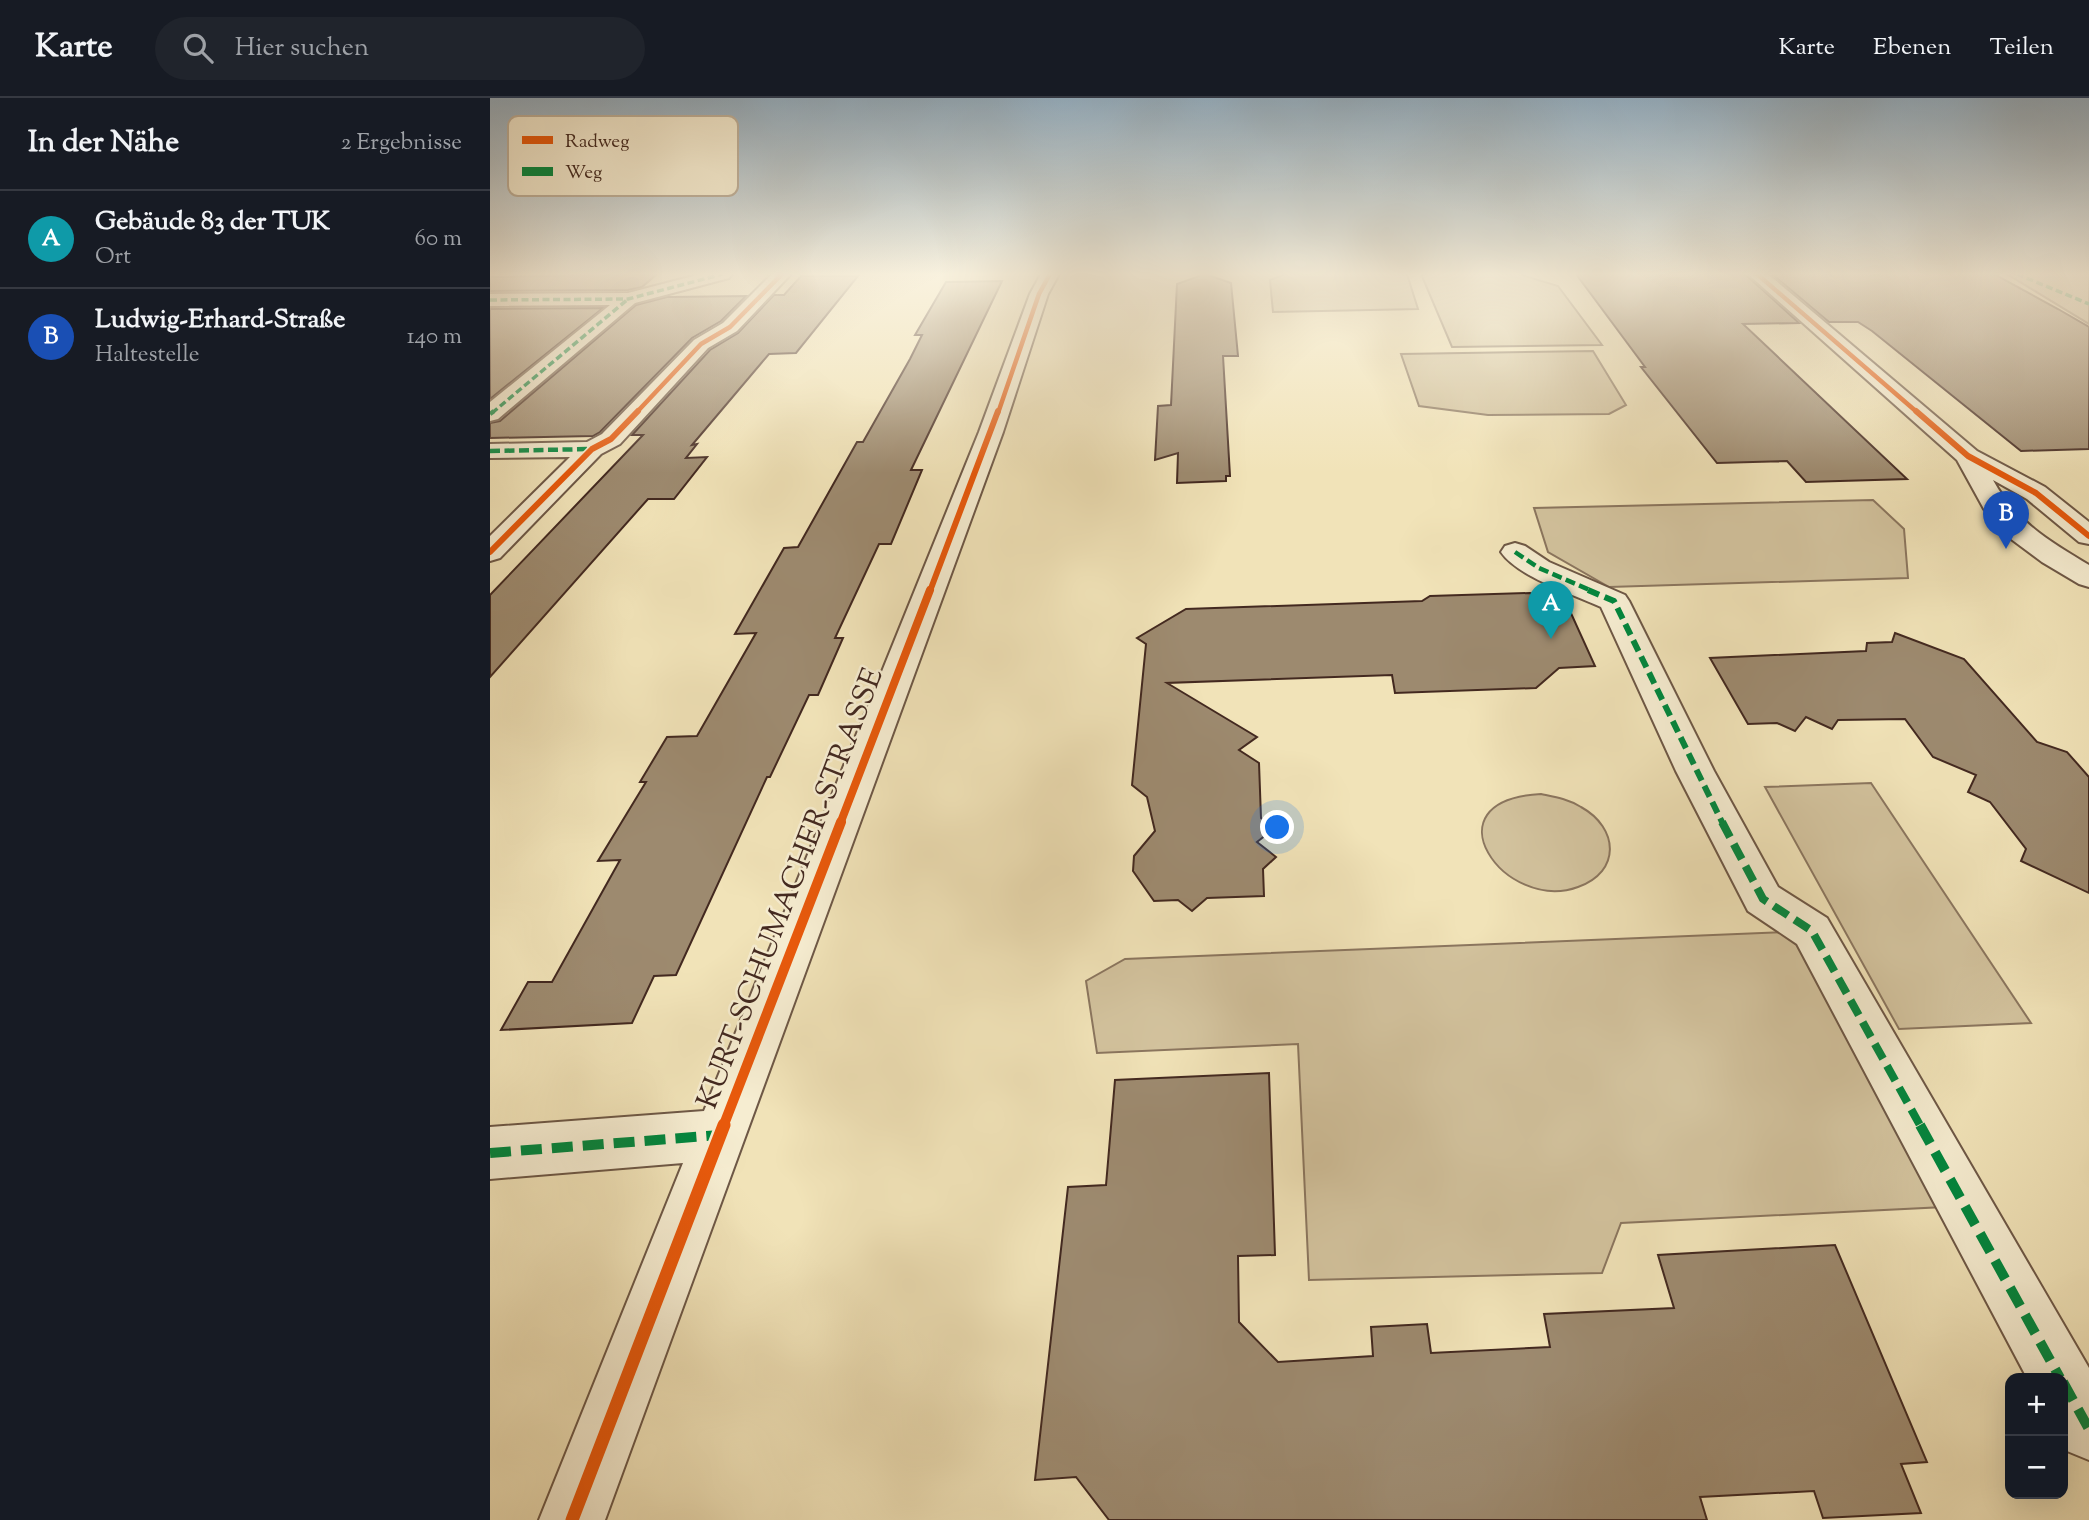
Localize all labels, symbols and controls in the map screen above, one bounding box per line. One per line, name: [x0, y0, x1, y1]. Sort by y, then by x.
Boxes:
search box: [155, 17, 645, 80]
text: Karte: [35, 24, 113, 72]
icon: search: [179, 29, 217, 67]
text: Hier suchen: [235, 30, 369, 67]
text: Karte: [1778, 31, 1835, 65]
text: Ebenen: [1873, 31, 1951, 65]
text: Teilen: [1989, 31, 2054, 65]
legend: [508, 116, 738, 196]
text: In der Nähe: [28, 122, 179, 165]
text: 2 Ergebnisse: [341, 127, 462, 160]
text: Radweg: [565, 129, 629, 156]
text: Weg: [565, 160, 602, 187]
text: Gebäude 83 der TUK: [95, 204, 330, 241]
text: A: [42, 223, 60, 256]
text: 60 m: [414, 223, 462, 256]
text: Ort: [95, 241, 131, 274]
text: Ludwig-Erhard-Straße: [95, 302, 345, 339]
text: B: [44, 321, 58, 354]
text: 140 m: [407, 321, 462, 354]
text: Haltestelle: [95, 339, 199, 372]
pin: B: [1983, 491, 2029, 549]
pin: A: [1528, 581, 1574, 639]
street label: KURT-SCHUMACHER-STRASSE: [687, 662, 895, 1116]
your location: [1260, 810, 1294, 844]
map controls: [2005, 1373, 2068, 1499]
button: +: [2005, 1373, 2068, 1436]
button: −: [2005, 1436, 2068, 1499]

